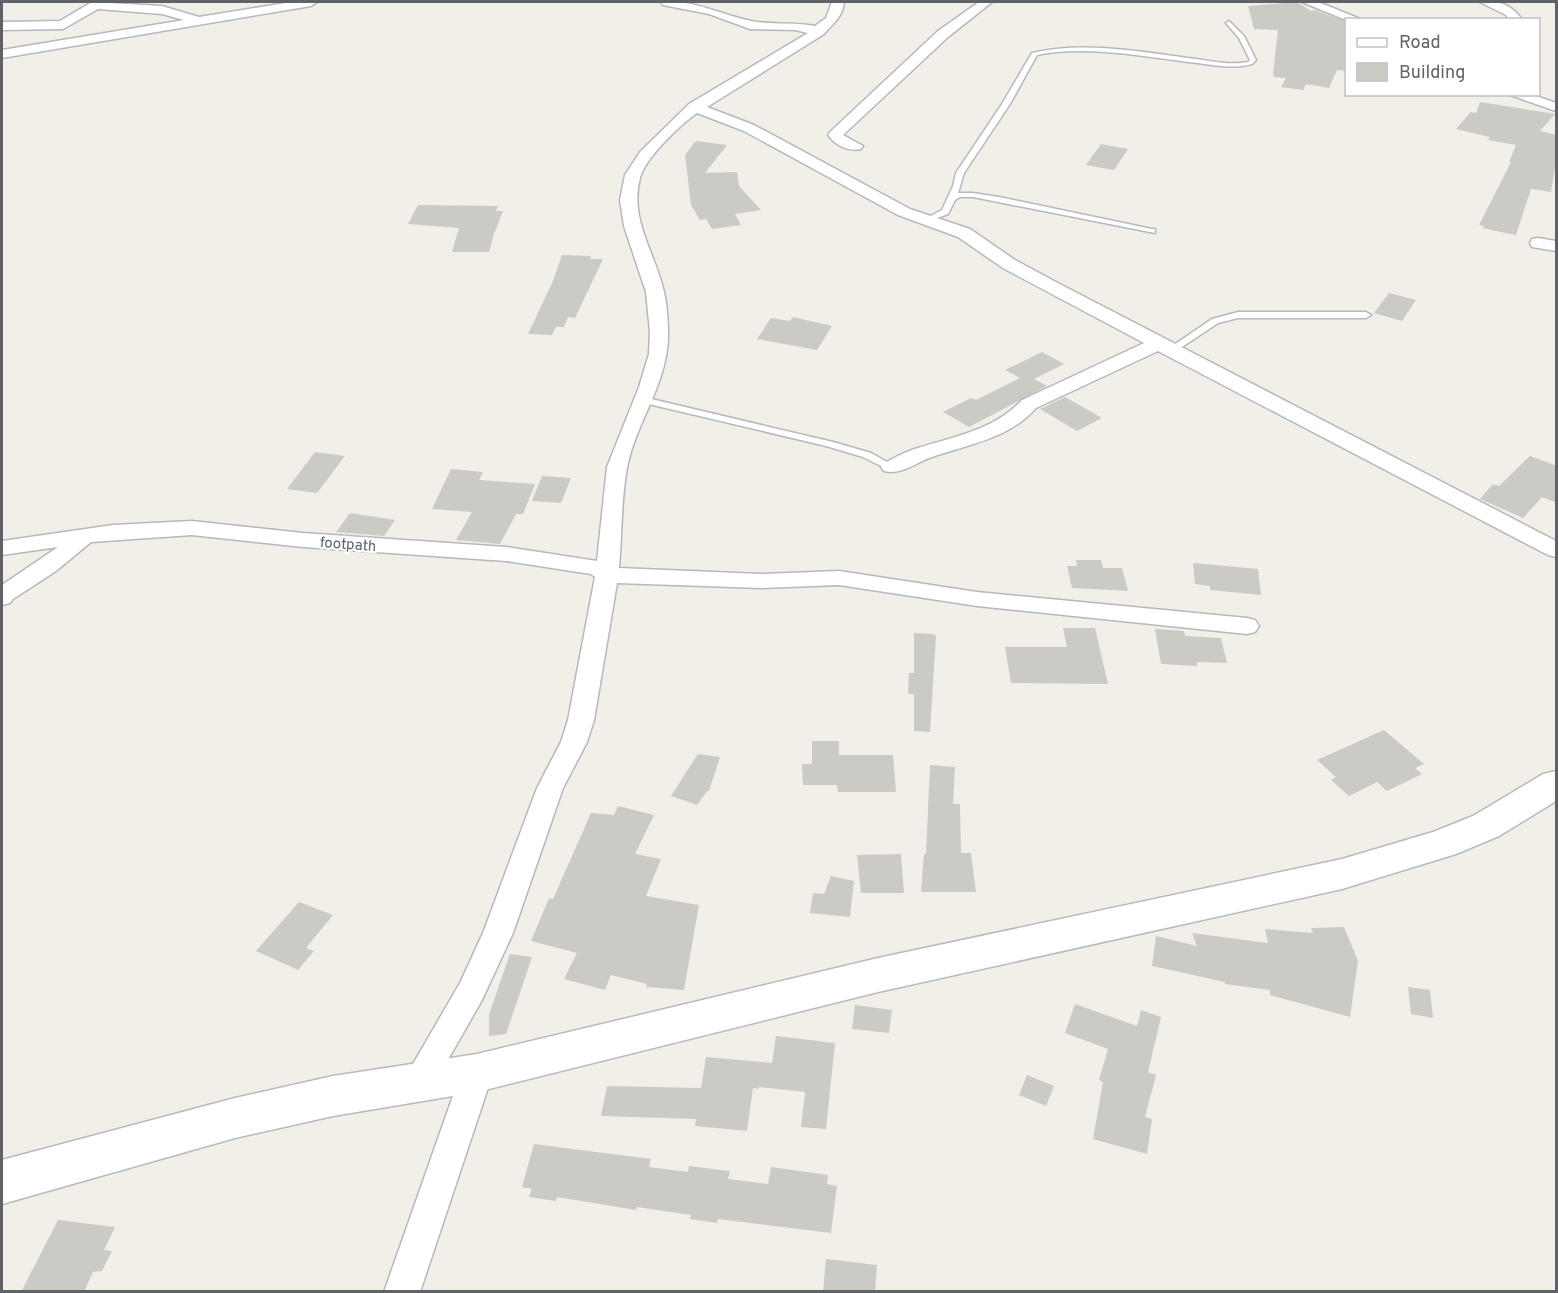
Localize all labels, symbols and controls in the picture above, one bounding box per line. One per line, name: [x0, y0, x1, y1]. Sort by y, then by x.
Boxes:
legend: [1345, 18, 1540, 96]
text: Road: [1399, 32, 1441, 55]
text: Building: [1399, 62, 1465, 85]
street label: footpath: [319, 534, 377, 557]

